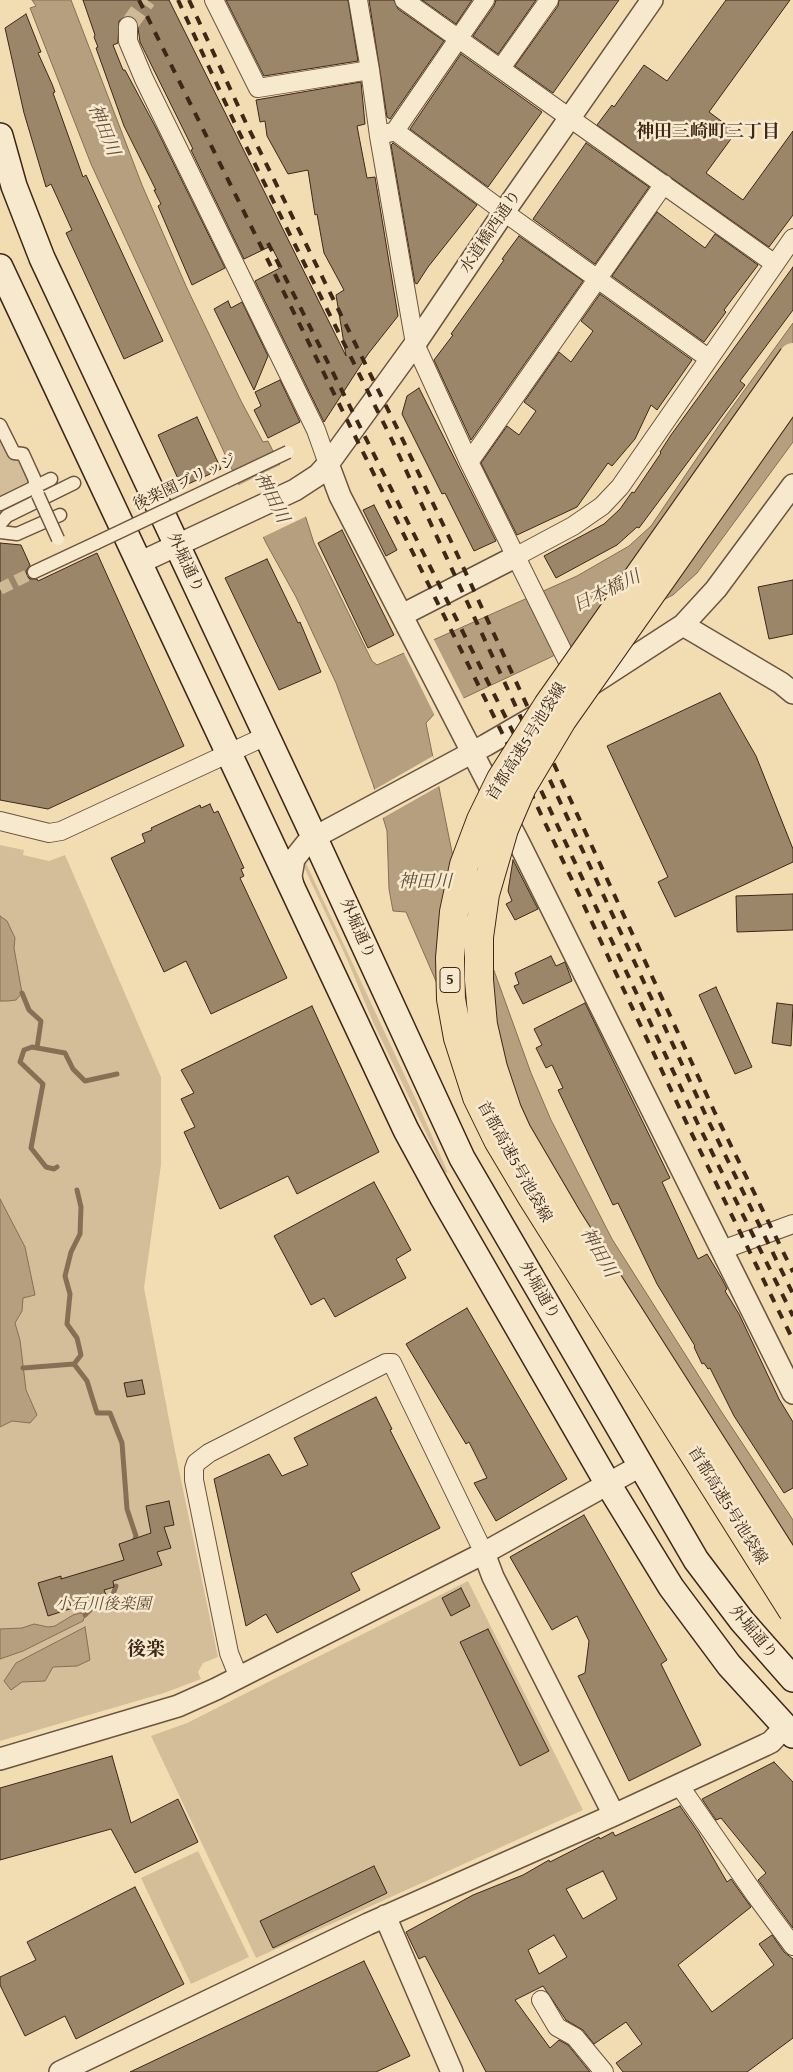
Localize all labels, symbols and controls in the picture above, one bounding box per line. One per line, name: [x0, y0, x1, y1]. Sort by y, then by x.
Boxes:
water label: 神田川: [83, 101, 123, 159]
district label: 神田三崎町三丁目: [636, 121, 780, 143]
street label: 水道橋西通り: [456, 187, 526, 277]
street label: 後楽園ブリッジ: [130, 451, 240, 515]
water label: 神田川: [249, 469, 293, 527]
street label: 外堀通り: [163, 530, 207, 596]
water label: 日本橋川: [570, 567, 644, 617]
street label: 首都高速5号池袋線: [483, 679, 571, 805]
water label: 神田川: [398, 871, 452, 893]
street label: 外堀通り: [335, 896, 379, 962]
road number: 5: [440, 968, 460, 992]
street label: 首都高速5号池袋線: [473, 1098, 555, 1226]
water label: 神田川: [575, 1224, 621, 1282]
street label: 外堀通り: [515, 1258, 563, 1324]
street label: 首都高速5号池袋線: [683, 1443, 771, 1569]
park label: 小石川後楽園: [55, 1595, 151, 1615]
street label: 外堀通り: [725, 1602, 781, 1664]
district label: 後楽: [127, 1639, 165, 1661]

